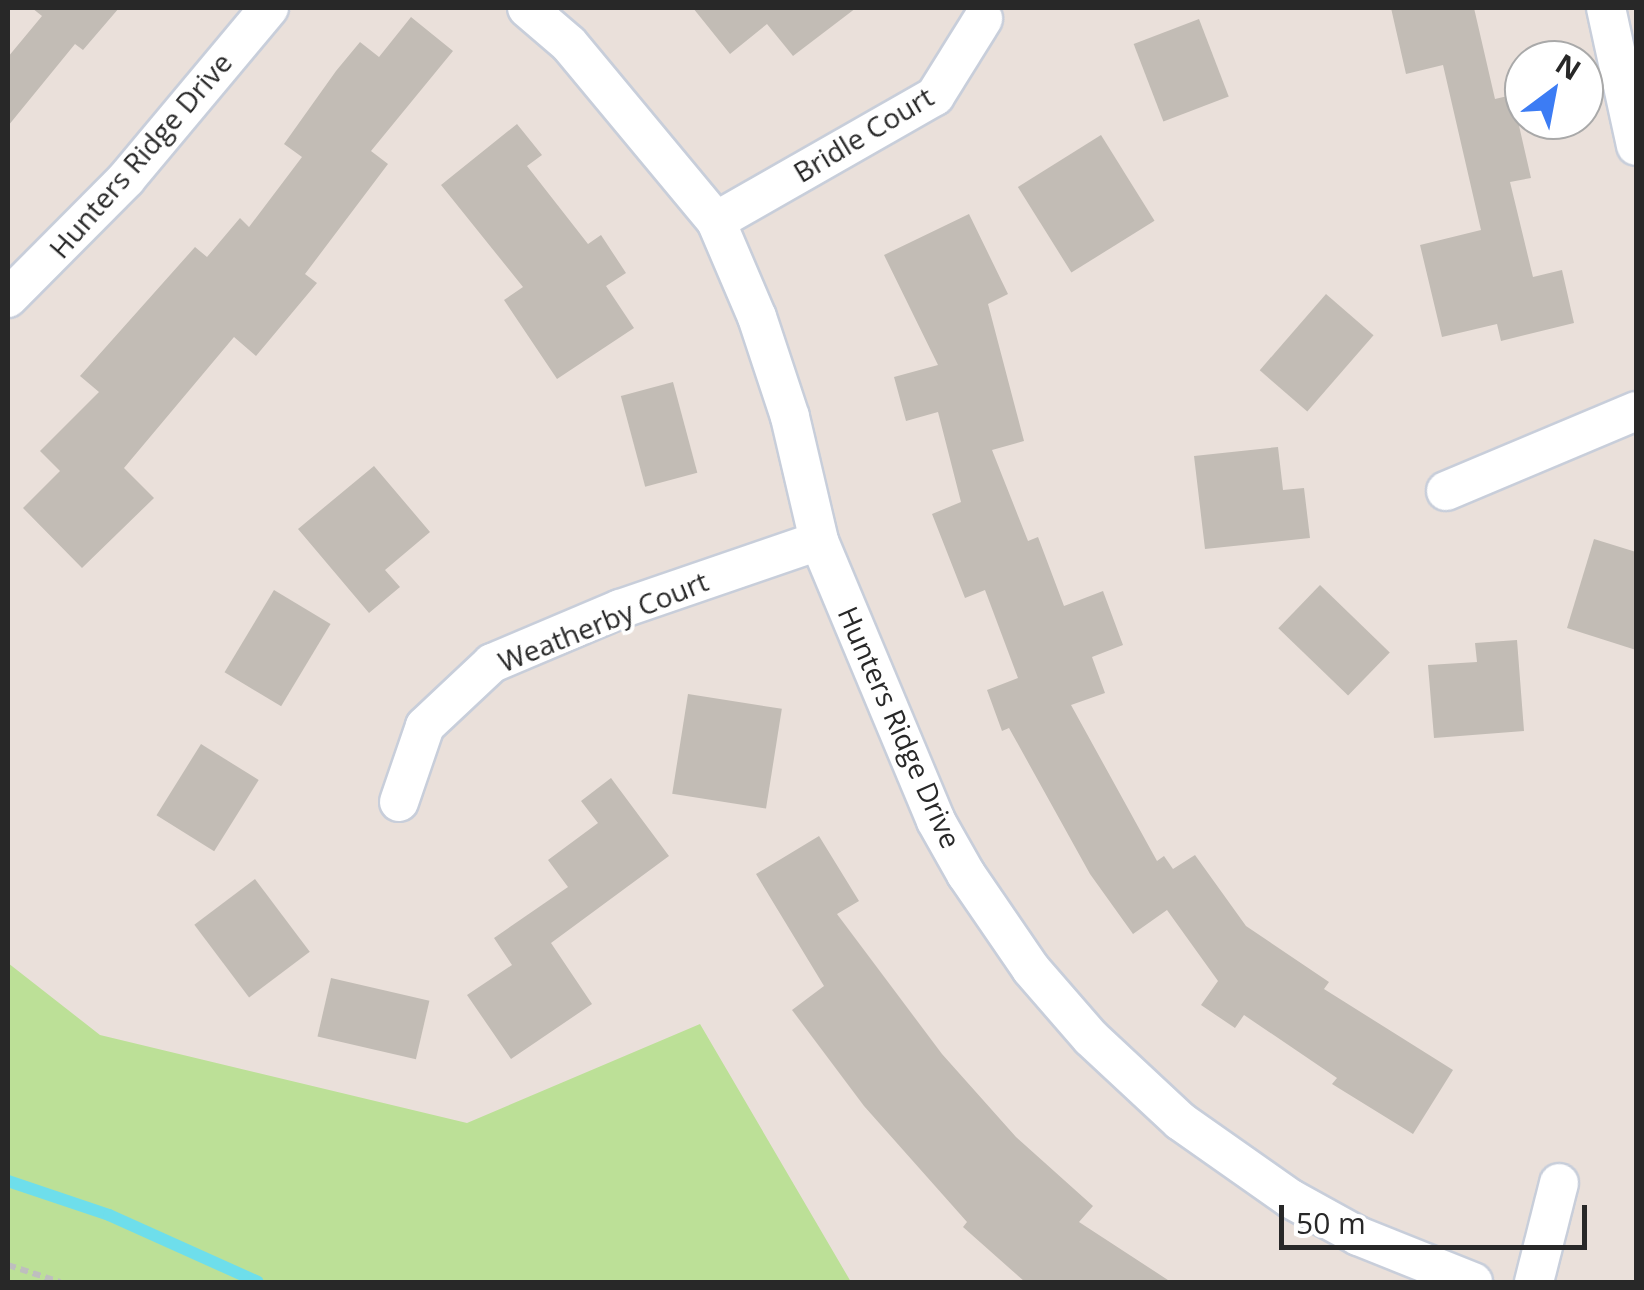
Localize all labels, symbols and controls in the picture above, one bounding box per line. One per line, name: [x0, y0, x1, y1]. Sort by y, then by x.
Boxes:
north arrow: [1504, 40, 1604, 140]
text: N: [1549, 44, 1589, 88]
street label: Hunters Ridge Drive: [42, 46, 238, 264]
street label: Bridle Court: [787, 79, 939, 189]
street label: Weatherby Court: [493, 564, 713, 678]
street label: Hunters Ridge Drive: [832, 601, 968, 853]
scale bar: [1284, 1185, 1592, 1247]
text: 50 m: [1296, 1202, 1366, 1243]

